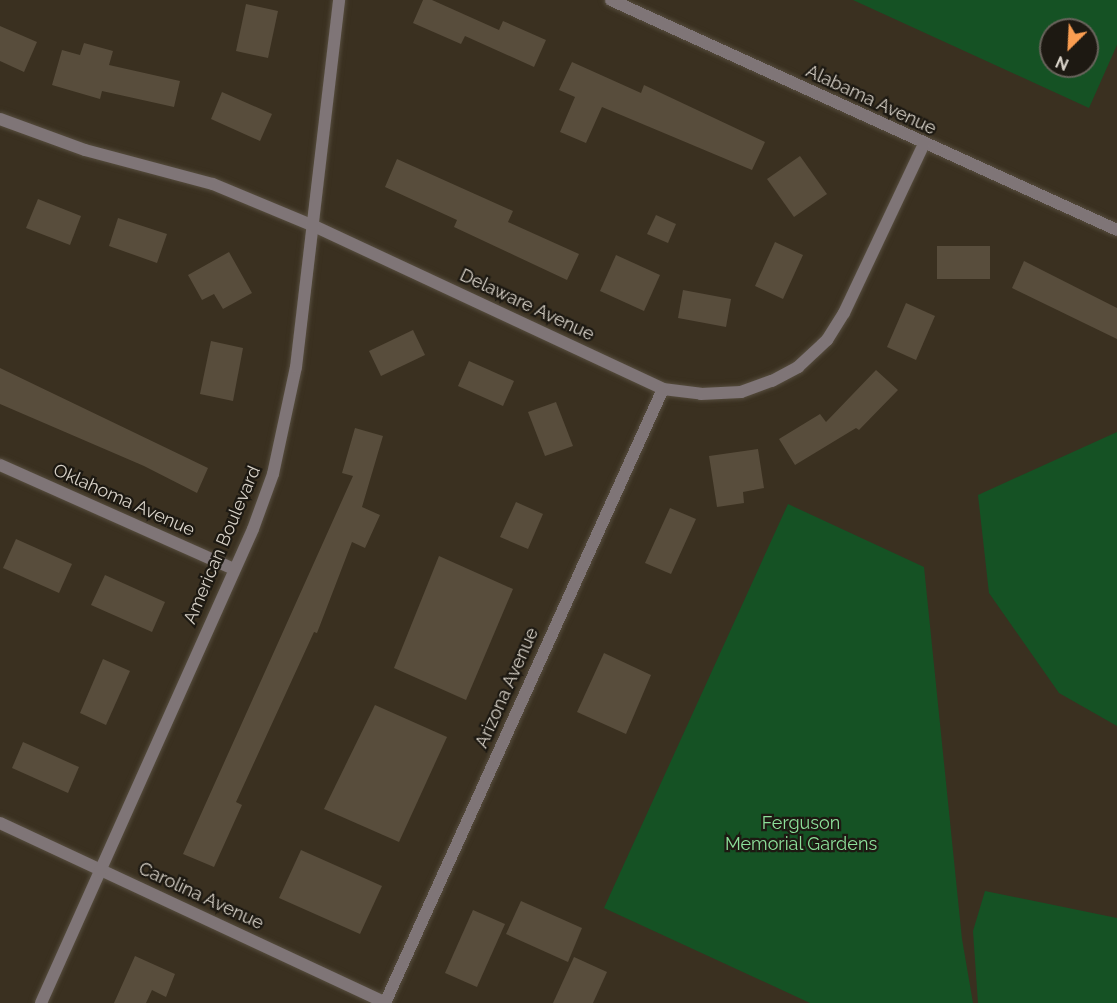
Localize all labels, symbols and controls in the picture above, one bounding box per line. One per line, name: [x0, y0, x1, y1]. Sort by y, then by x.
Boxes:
north arrow: [1039, 18, 1099, 78]
text: N: [1053, 52, 1072, 74]
street label: Alabama Avenue: [802, 60, 940, 140]
street label: Delaware Avenue: [456, 264, 598, 346]
street label: Oklahoma Avenue: [50, 459, 198, 541]
street label: American Boulevard: [179, 463, 265, 627]
street label: Arizona Avenue: [471, 624, 543, 752]
park label: Ferguson Memorial Gardens: [725, 813, 877, 856]
street label: Carolina Avenue: [135, 858, 267, 934]

